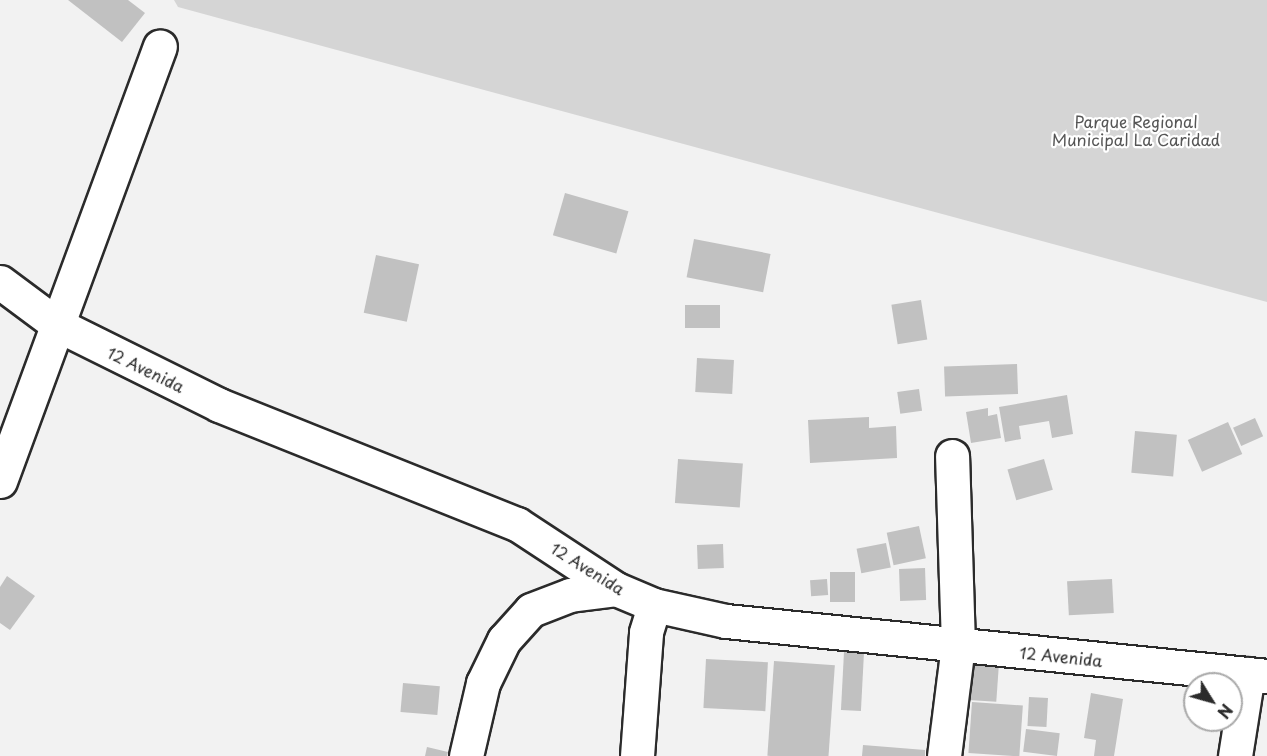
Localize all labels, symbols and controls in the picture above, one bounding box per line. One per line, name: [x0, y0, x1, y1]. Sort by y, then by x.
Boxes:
park label: Parque Regional Municipal La Caridad: [1052, 111, 1220, 149]
street label: 12 Avenida: [104, 342, 188, 396]
street label: 12 Avenida: [547, 537, 629, 599]
street label: 12 Avenida: [1018, 642, 1104, 670]
north arrow: [1183, 672, 1243, 732]
text: N: [1212, 699, 1239, 724]

